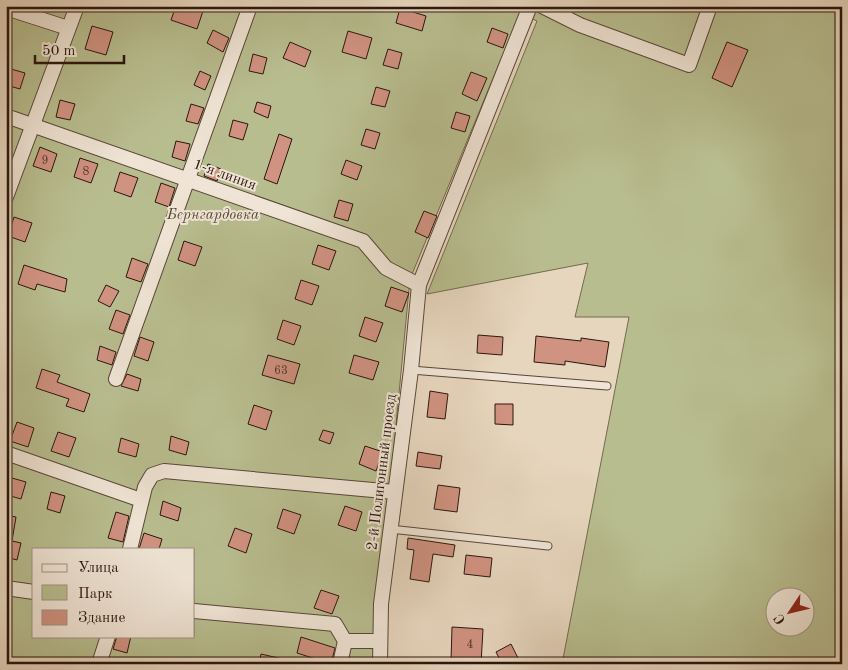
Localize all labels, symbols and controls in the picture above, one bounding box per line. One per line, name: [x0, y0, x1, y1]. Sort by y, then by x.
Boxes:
scale bar: [35, 32, 124, 64]
text: 50 m: [42, 44, 76, 59]
house number: 9: [42, 155, 48, 167]
street label: 1-я линия: [191, 157, 258, 194]
house number: 8: [83, 166, 90, 178]
park label: Бернгардовка: [166, 208, 259, 223]
house number: 63: [274, 365, 288, 377]
street label: 2-й Полигонный проезд: [365, 393, 400, 551]
legend: [32, 548, 195, 638]
text: Улица: [78, 561, 119, 576]
text: Парк: [78, 587, 113, 602]
north arrow: [766, 588, 816, 638]
text: Здание: [78, 611, 125, 626]
text: С: [772, 611, 789, 627]
house number: 4: [467, 639, 474, 651]

